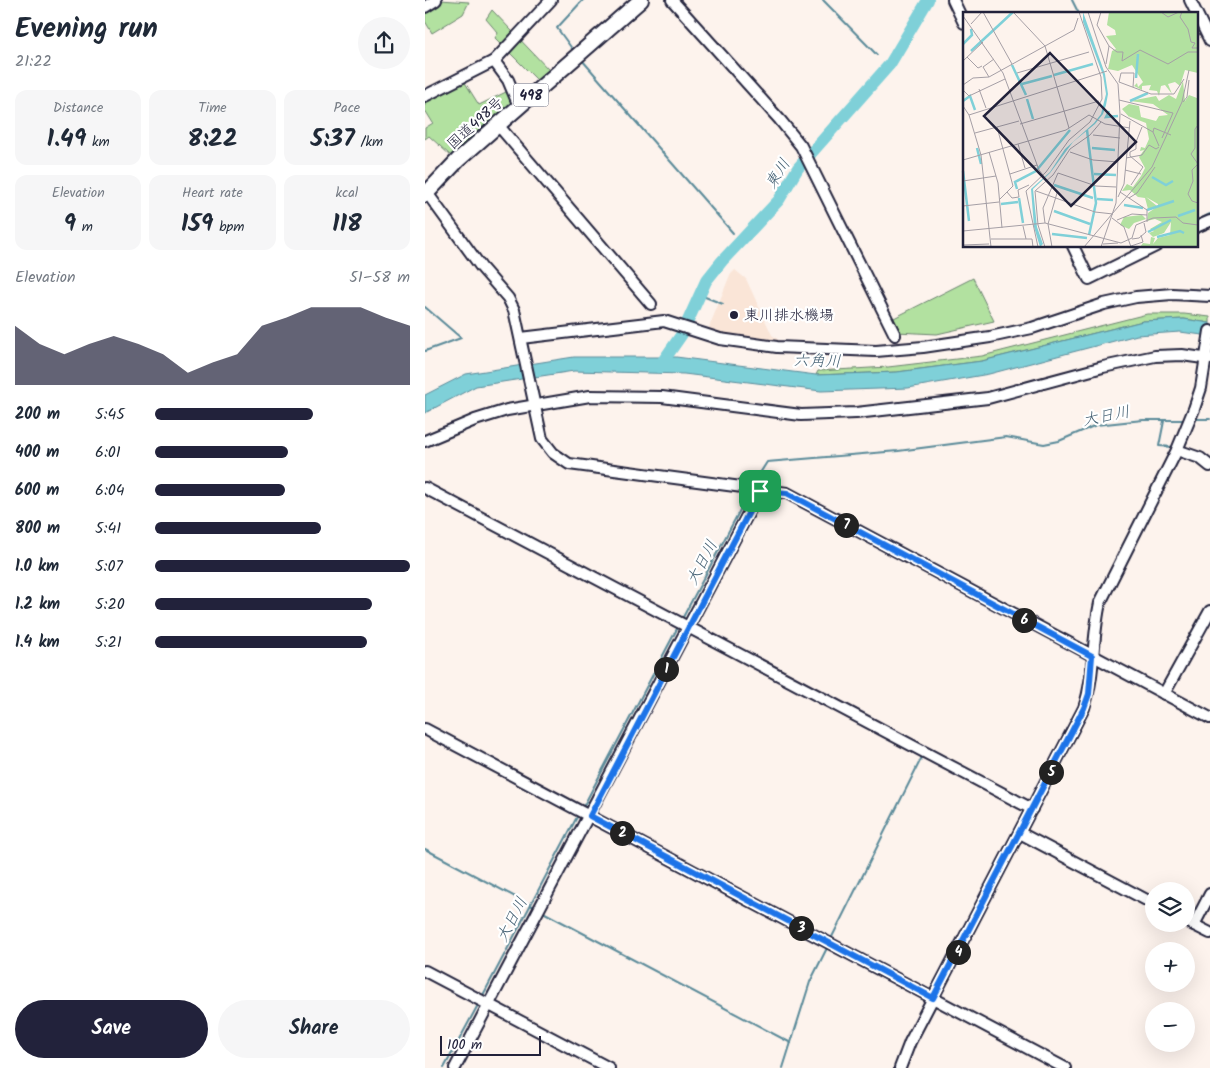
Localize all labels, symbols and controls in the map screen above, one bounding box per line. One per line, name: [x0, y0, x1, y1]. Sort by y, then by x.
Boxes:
text: Evening run: [15, 7, 158, 52]
inset map: [963, 12, 1197, 248]
button: share: [358, 17, 410, 69]
text: 21:22: [15, 49, 52, 74]
road number: 498: [513, 84, 549, 106]
street label: 国道498号: [442, 92, 510, 156]
text: Distance: [53, 97, 103, 119]
text: Time: [198, 97, 227, 119]
text: Pace: [333, 97, 360, 119]
text: 1.49: [47, 119, 86, 159]
text: 8:22: [187, 119, 238, 159]
text: 5:37: [311, 119, 355, 159]
text: km: [86, 131, 110, 153]
text: /km: [355, 131, 383, 153]
water label: 東川: [759, 154, 797, 194]
text: Elevation: [52, 182, 105, 204]
text: Heart rate: [182, 182, 243, 204]
text: kcal: [335, 182, 358, 204]
text: 9: [63, 204, 76, 244]
text: 159: [181, 204, 214, 244]
text: 118: [332, 204, 362, 244]
text: m: [76, 216, 93, 238]
text: bpm: [214, 216, 244, 238]
text: Elevation: [15, 265, 76, 290]
text: 51–58 m: [349, 265, 410, 290]
place label: 東川排水機場: [744, 304, 834, 328]
marker: 東川排水機場: [728, 309, 740, 321]
water label: 六角川: [793, 349, 841, 374]
water label: 大日川: [1080, 400, 1132, 433]
text: 200 m: [15, 402, 60, 427]
text: 5:45: [95, 402, 125, 427]
text: 400 m: [15, 440, 59, 465]
text: 6:01: [95, 440, 121, 465]
pin: [739, 470, 781, 512]
icon: arrive: [746, 477, 774, 505]
text: 600 m: [15, 478, 59, 503]
text: 6:04: [95, 478, 125, 503]
pin: 7: [833, 512, 859, 538]
text: 7: [843, 514, 850, 536]
text: 800 m: [15, 516, 60, 541]
text: 5:41: [95, 516, 121, 541]
water label: 大日川: [680, 536, 725, 590]
text: 1.0 km: [15, 554, 59, 579]
text: 5:07: [95, 554, 123, 579]
text: 1.2 km: [15, 592, 60, 617]
text: 5:20: [95, 592, 125, 617]
pin: 6: [1011, 608, 1037, 632]
text: 6: [1021, 609, 1028, 631]
text: 1.4 km: [15, 630, 60, 655]
text: 5:21: [95, 630, 122, 655]
pin: 1: [653, 656, 679, 682]
text: 1: [664, 658, 669, 680]
pin: 5: [1039, 760, 1063, 784]
text: 5: [1048, 761, 1055, 783]
pin: 2: [609, 820, 635, 846]
text: 2: [618, 822, 627, 844]
map controls: [1145, 882, 1195, 1052]
button: layers: [1145, 882, 1195, 932]
water label: 大日川: [490, 893, 535, 947]
pin: 3: [789, 916, 813, 940]
text: 3: [798, 917, 805, 939]
pin: 4: [945, 940, 971, 964]
text: 4: [955, 941, 962, 963]
button: +: [1145, 942, 1195, 992]
button: Save: [15, 1000, 208, 1058]
button: Share: [218, 1000, 410, 1058]
button: −: [1145, 1002, 1195, 1052]
scale bar: [440, 1033, 541, 1056]
text: 100 m: [447, 1034, 482, 1056]

